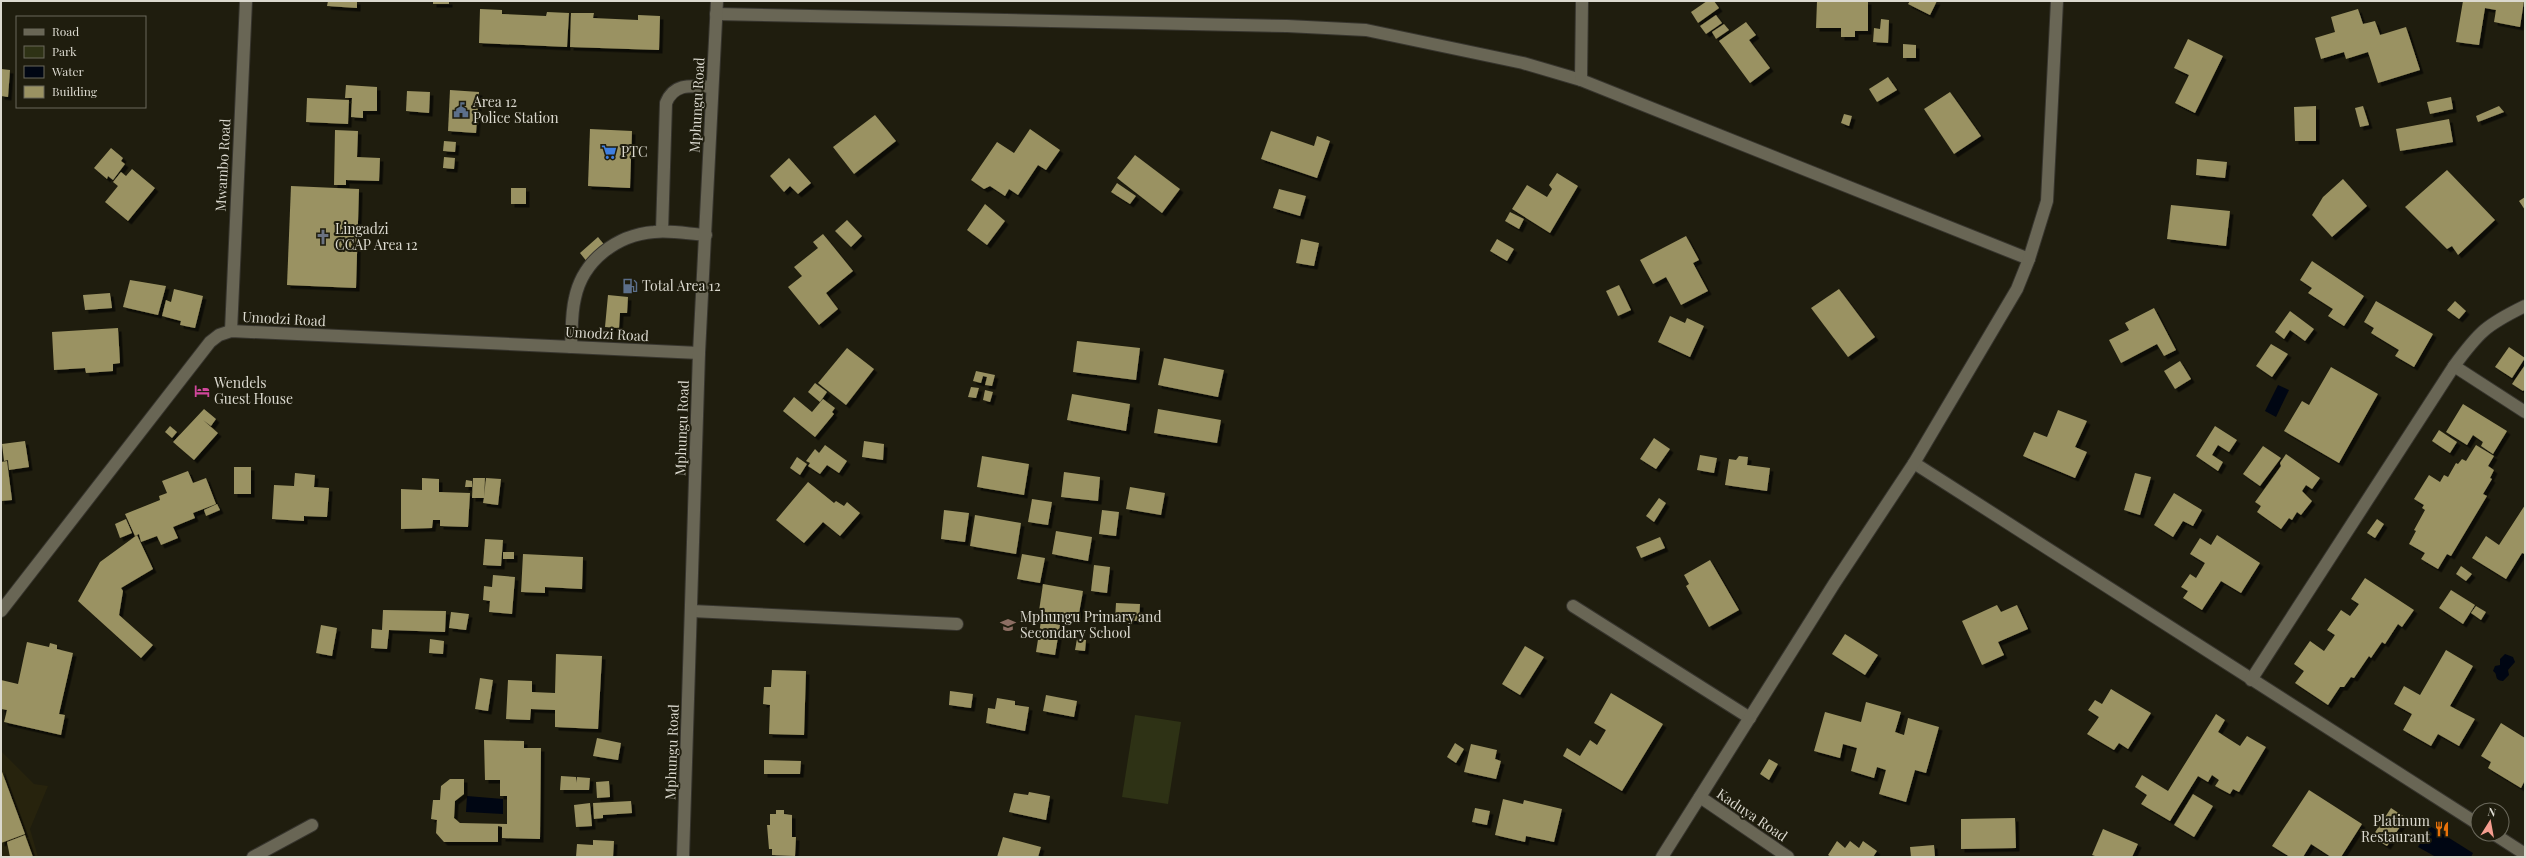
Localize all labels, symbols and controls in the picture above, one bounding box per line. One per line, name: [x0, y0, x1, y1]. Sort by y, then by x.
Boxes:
legend: [16, 16, 146, 108]
text: Road: [52, 23, 79, 39]
text: Park: [52, 43, 77, 59]
street label: Mphungu Road: [685, 57, 708, 153]
text: Water: [51, 63, 85, 79]
text: Building: [52, 83, 98, 99]
place label: Area 12 Police Station: [472, 92, 559, 127]
public building icon: Area 12 Police Station: [452, 101, 470, 119]
street label: Mwambo Road: [211, 118, 234, 212]
place label: PTC: [621, 142, 648, 161]
supermarket icon: PTC: [600, 143, 618, 161]
place label: Lingadzi CCAP Area 12: [335, 219, 418, 254]
church icon: Lingadzi CCAP Area 12: [314, 228, 332, 246]
place label: Total Area 12: [642, 276, 721, 295]
fuel station icon: Total Area 12: [621, 277, 639, 295]
street label: Umodzi Road: [242, 307, 326, 330]
street label: Umodzi Road: [565, 322, 649, 345]
place label: Wendels Guest House: [213, 373, 293, 408]
street label: Mphungu Road: [670, 380, 693, 476]
hotel icon: Wendels Guest House: [193, 382, 211, 400]
place label: Mphungu Primary and Secondary School: [1020, 607, 1162, 642]
school or university icon: Mphungu Primary and Secondary School: [999, 616, 1017, 634]
street label: Mphungu Road: [660, 704, 683, 800]
street label: Kaduya Road: [1713, 784, 1791, 845]
north arrow: [2470, 802, 2510, 842]
text: N: [2487, 804, 2497, 820]
place label: Platinum Restaurant: [2361, 811, 2431, 846]
restaurant icon: Platinum Restaurant: [2433, 820, 2451, 838]

